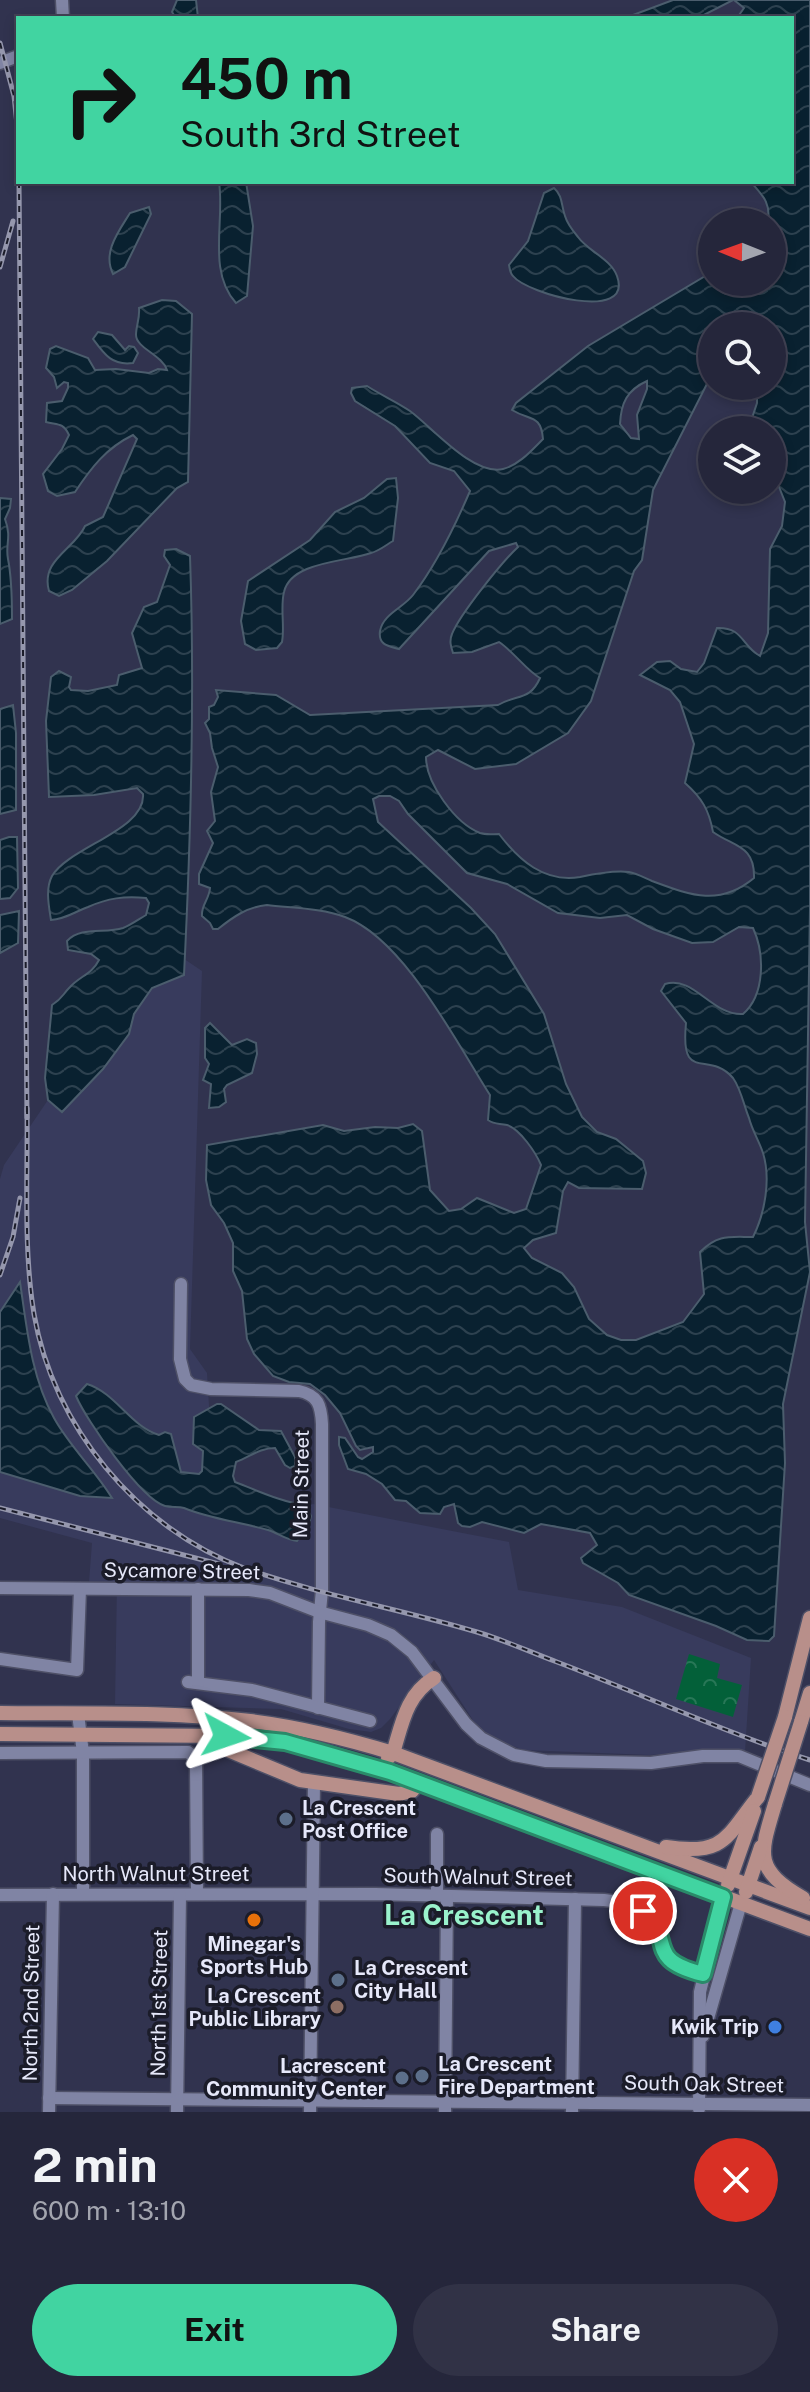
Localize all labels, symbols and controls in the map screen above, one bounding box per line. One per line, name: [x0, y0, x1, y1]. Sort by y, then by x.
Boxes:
text: 450 m: [180, 46, 353, 112]
icon: right: [48, 48, 152, 152]
text: South 3rd Street: [180, 113, 461, 155]
north arrow: [698, 208, 786, 296]
map controls: [698, 208, 786, 504]
button: search: [698, 312, 786, 400]
button: layers: [698, 416, 786, 504]
street label: Main Street: [288, 1429, 314, 1539]
street label: Sycamore Street: [104, 1558, 260, 1584]
position arrow: [184, 1694, 268, 1778]
place label: La Crescent Post Office: [302, 1796, 416, 1843]
marker: La Crescent Post Office: [277, 1810, 295, 1828]
street label: North Walnut Street: [63, 1862, 249, 1886]
street label: South Walnut Street: [383, 1863, 573, 1891]
pin: [609, 1877, 677, 1945]
icon: arrive: [621, 1889, 665, 1933]
district label: La Crescent: [384, 1898, 544, 1931]
marker: Minegar's Sports Hub: [245, 1911, 263, 1929]
street label: North 2nd Street: [18, 1924, 44, 2082]
street label: North 1st Street: [146, 1929, 172, 2077]
place label: Minegar's Sports Hub: [200, 1932, 308, 1979]
place label: La Crescent City Hall: [354, 1956, 468, 2003]
marker: La Crescent City Hall: [329, 1971, 347, 1989]
place label: La Crescent Public Library: [188, 1984, 321, 2031]
marker: La Crescent Public Library: [328, 1998, 346, 2016]
place label: Kwik Trip: [671, 2015, 759, 2039]
marker: Kwik Trip: [766, 2018, 784, 2036]
place label: La Crescent Fire Department: [438, 2052, 595, 2099]
place label: Lacrescent Community Center: [206, 2054, 386, 2101]
marker: La Crescent Fire Department: [413, 2067, 431, 2085]
marker: Lacrescent Community Center: [393, 2069, 411, 2087]
street label: South Oak Street: [624, 2071, 784, 2097]
text: 2 min: [32, 2136, 158, 2193]
button: close: [694, 2138, 778, 2222]
text: 600 m · 13:10: [32, 2195, 186, 2226]
button: Exit: [32, 2284, 397, 2376]
button: Share: [413, 2284, 778, 2376]

